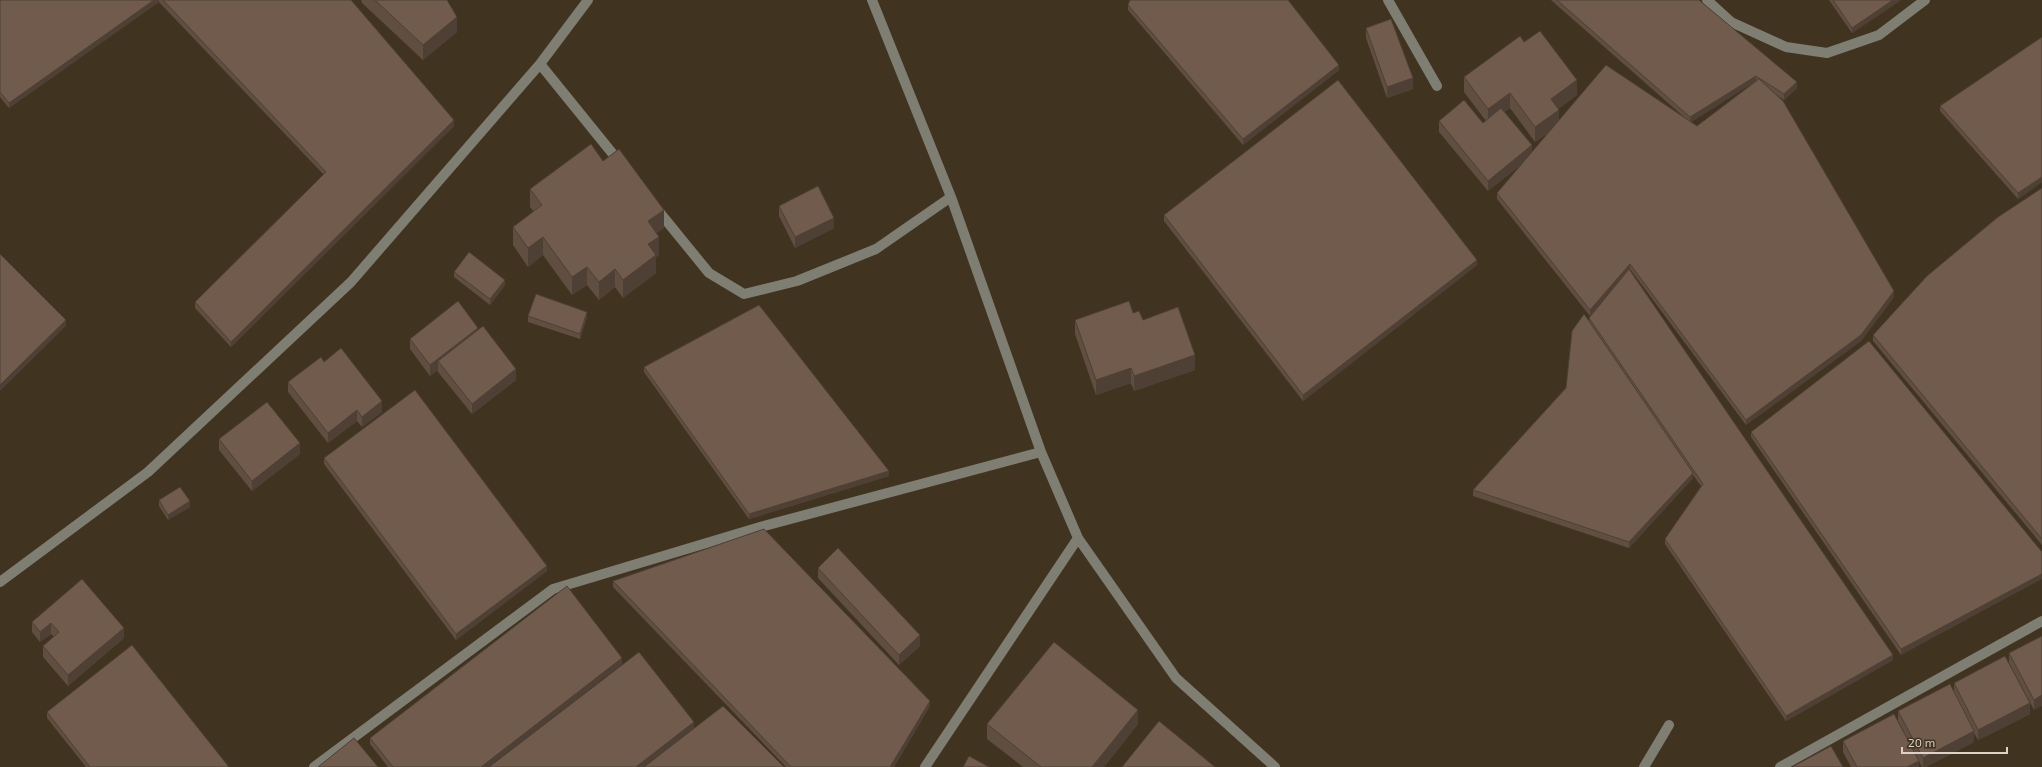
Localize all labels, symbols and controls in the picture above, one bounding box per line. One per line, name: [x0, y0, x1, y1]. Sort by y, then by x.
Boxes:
scale bar: [1902, 729, 2007, 755]
text: 20 m: [1908, 735, 1935, 749]

